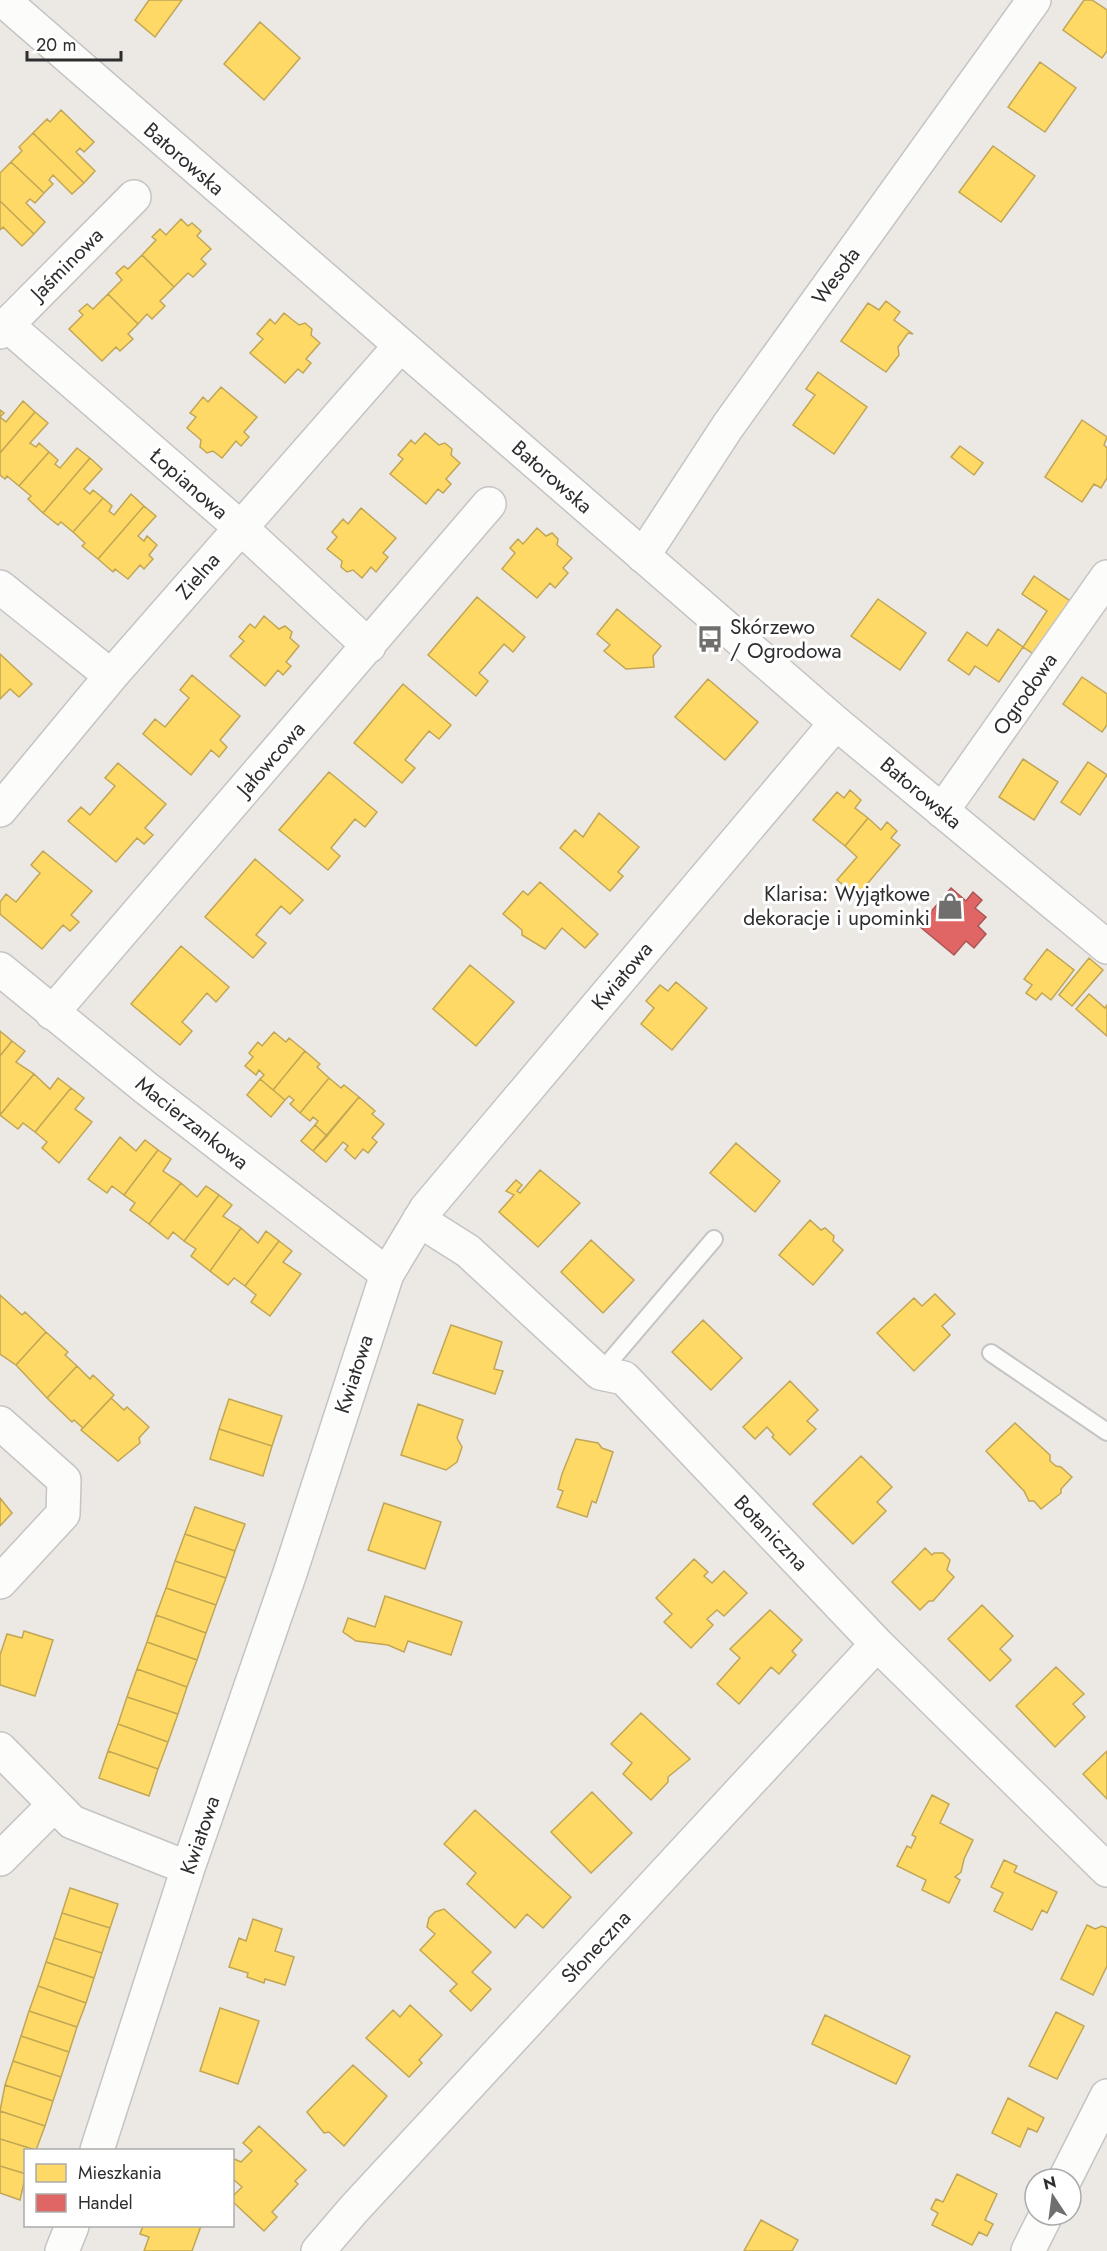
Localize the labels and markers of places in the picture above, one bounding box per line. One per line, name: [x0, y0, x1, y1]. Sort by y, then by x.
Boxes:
place label: Skórzewo / Ogrodowa: [730, 612, 842, 666]
bus stop icon: Skórzewo / Ogrodowa: [695, 624, 725, 654]
place label: Klarisa: Wyjątkowe dekoracje i upominki: [743, 879, 930, 933]
shop icon: Klarisa: Wyjątkowe dekoracje i upominki: [935, 891, 965, 921]

